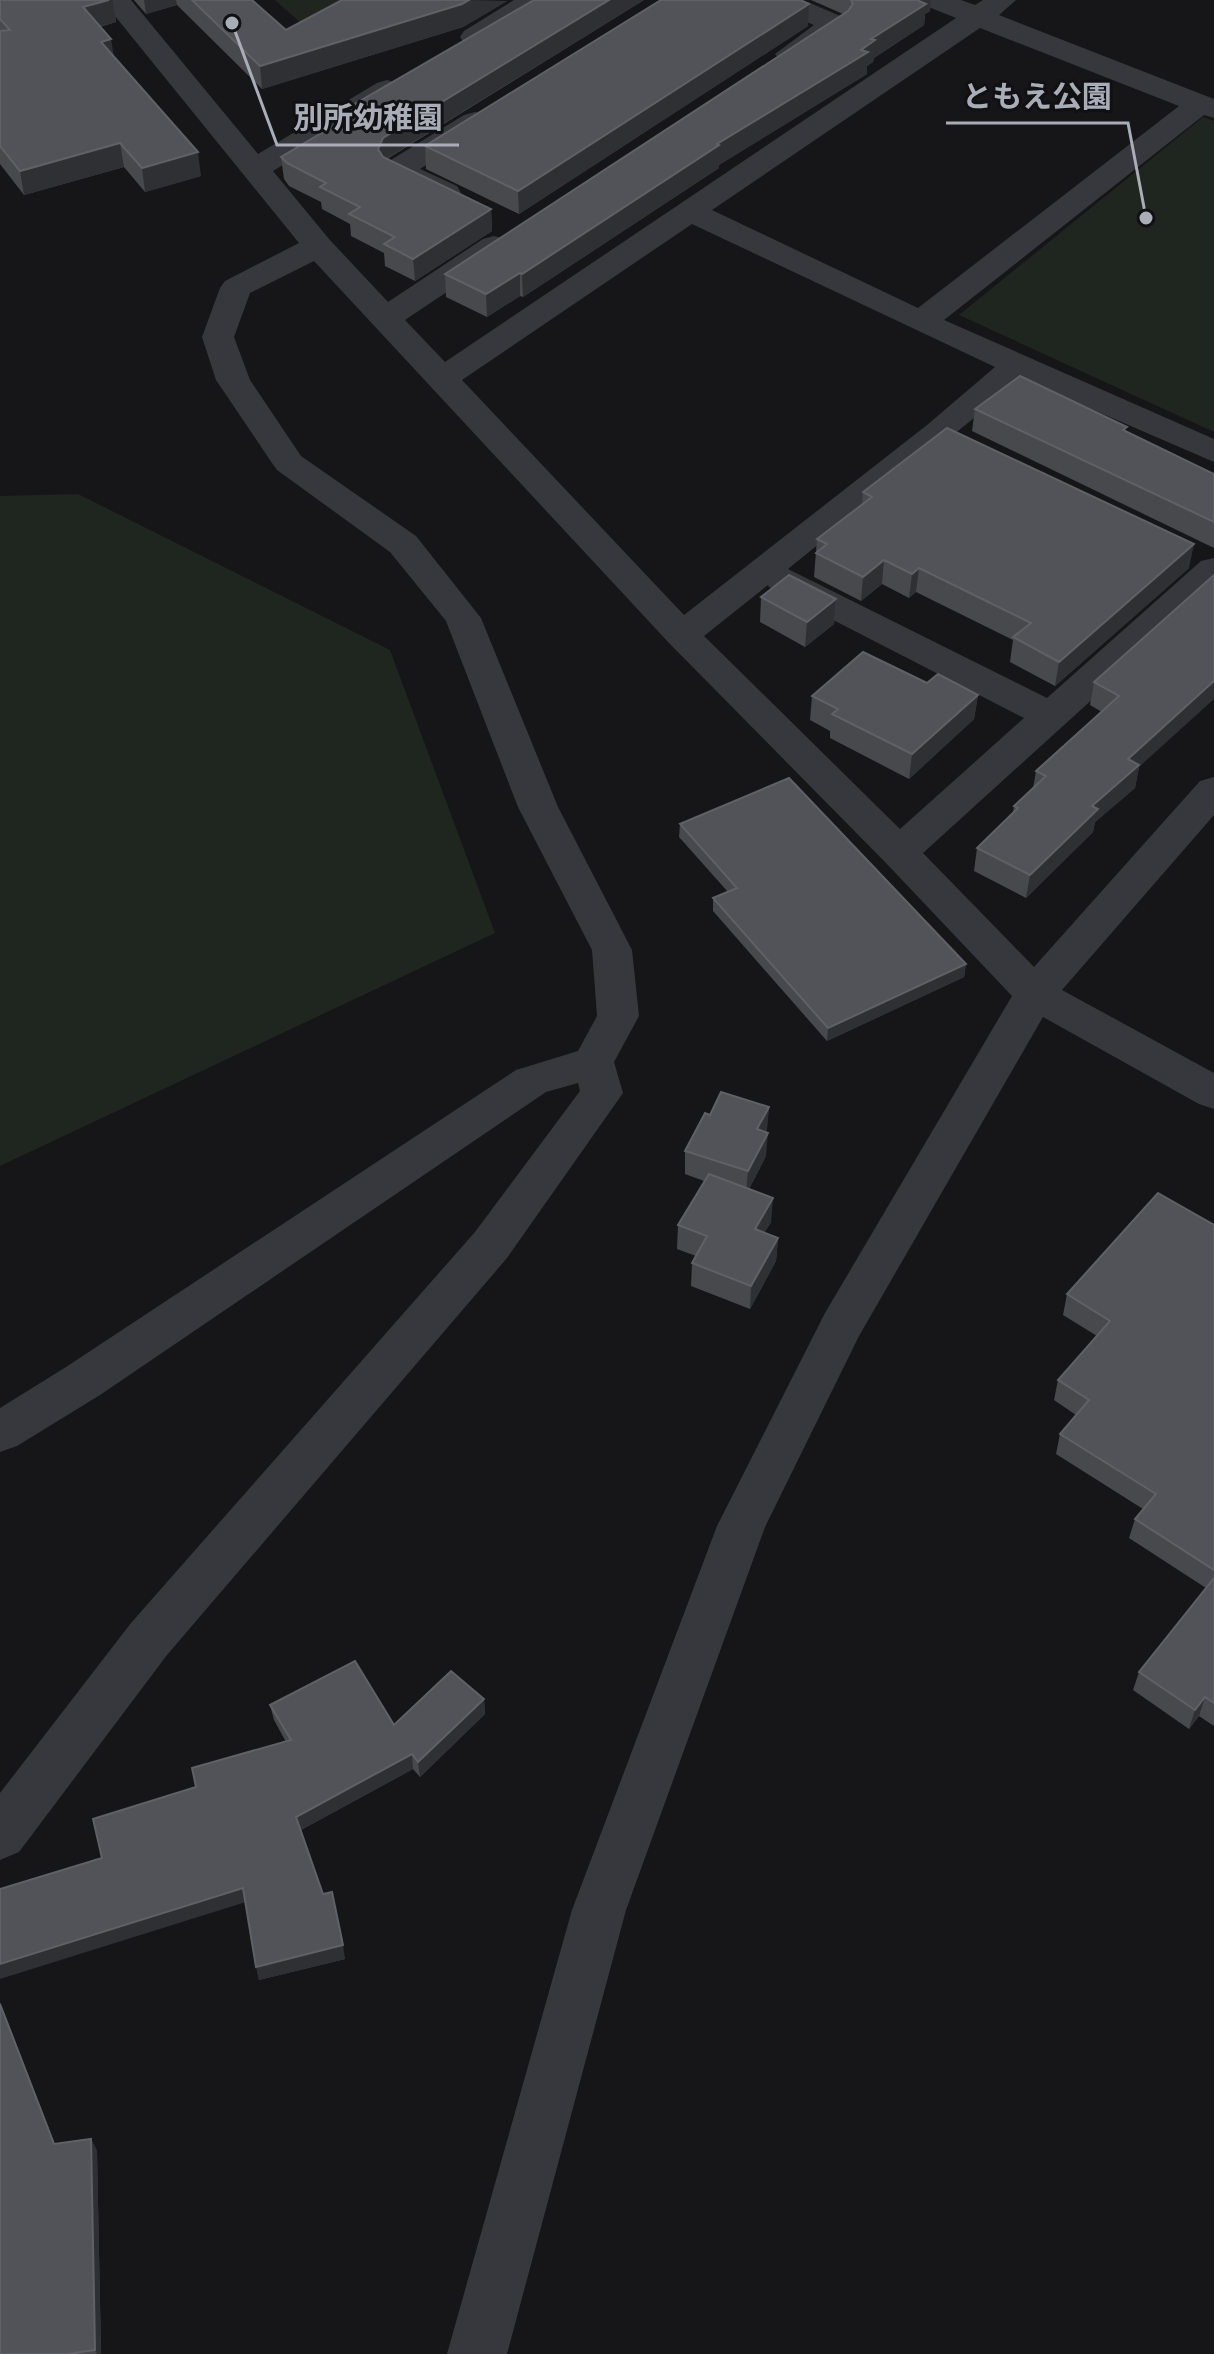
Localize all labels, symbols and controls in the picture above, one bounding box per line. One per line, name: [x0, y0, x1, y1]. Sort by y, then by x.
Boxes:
callout: ともえ公園: [946, 69, 1128, 123]
text: ともえ公園: [962, 79, 1112, 113]
callout: 別所幼稚園: [277, 91, 459, 145]
text: 別所幼稚園: [293, 100, 443, 134]

